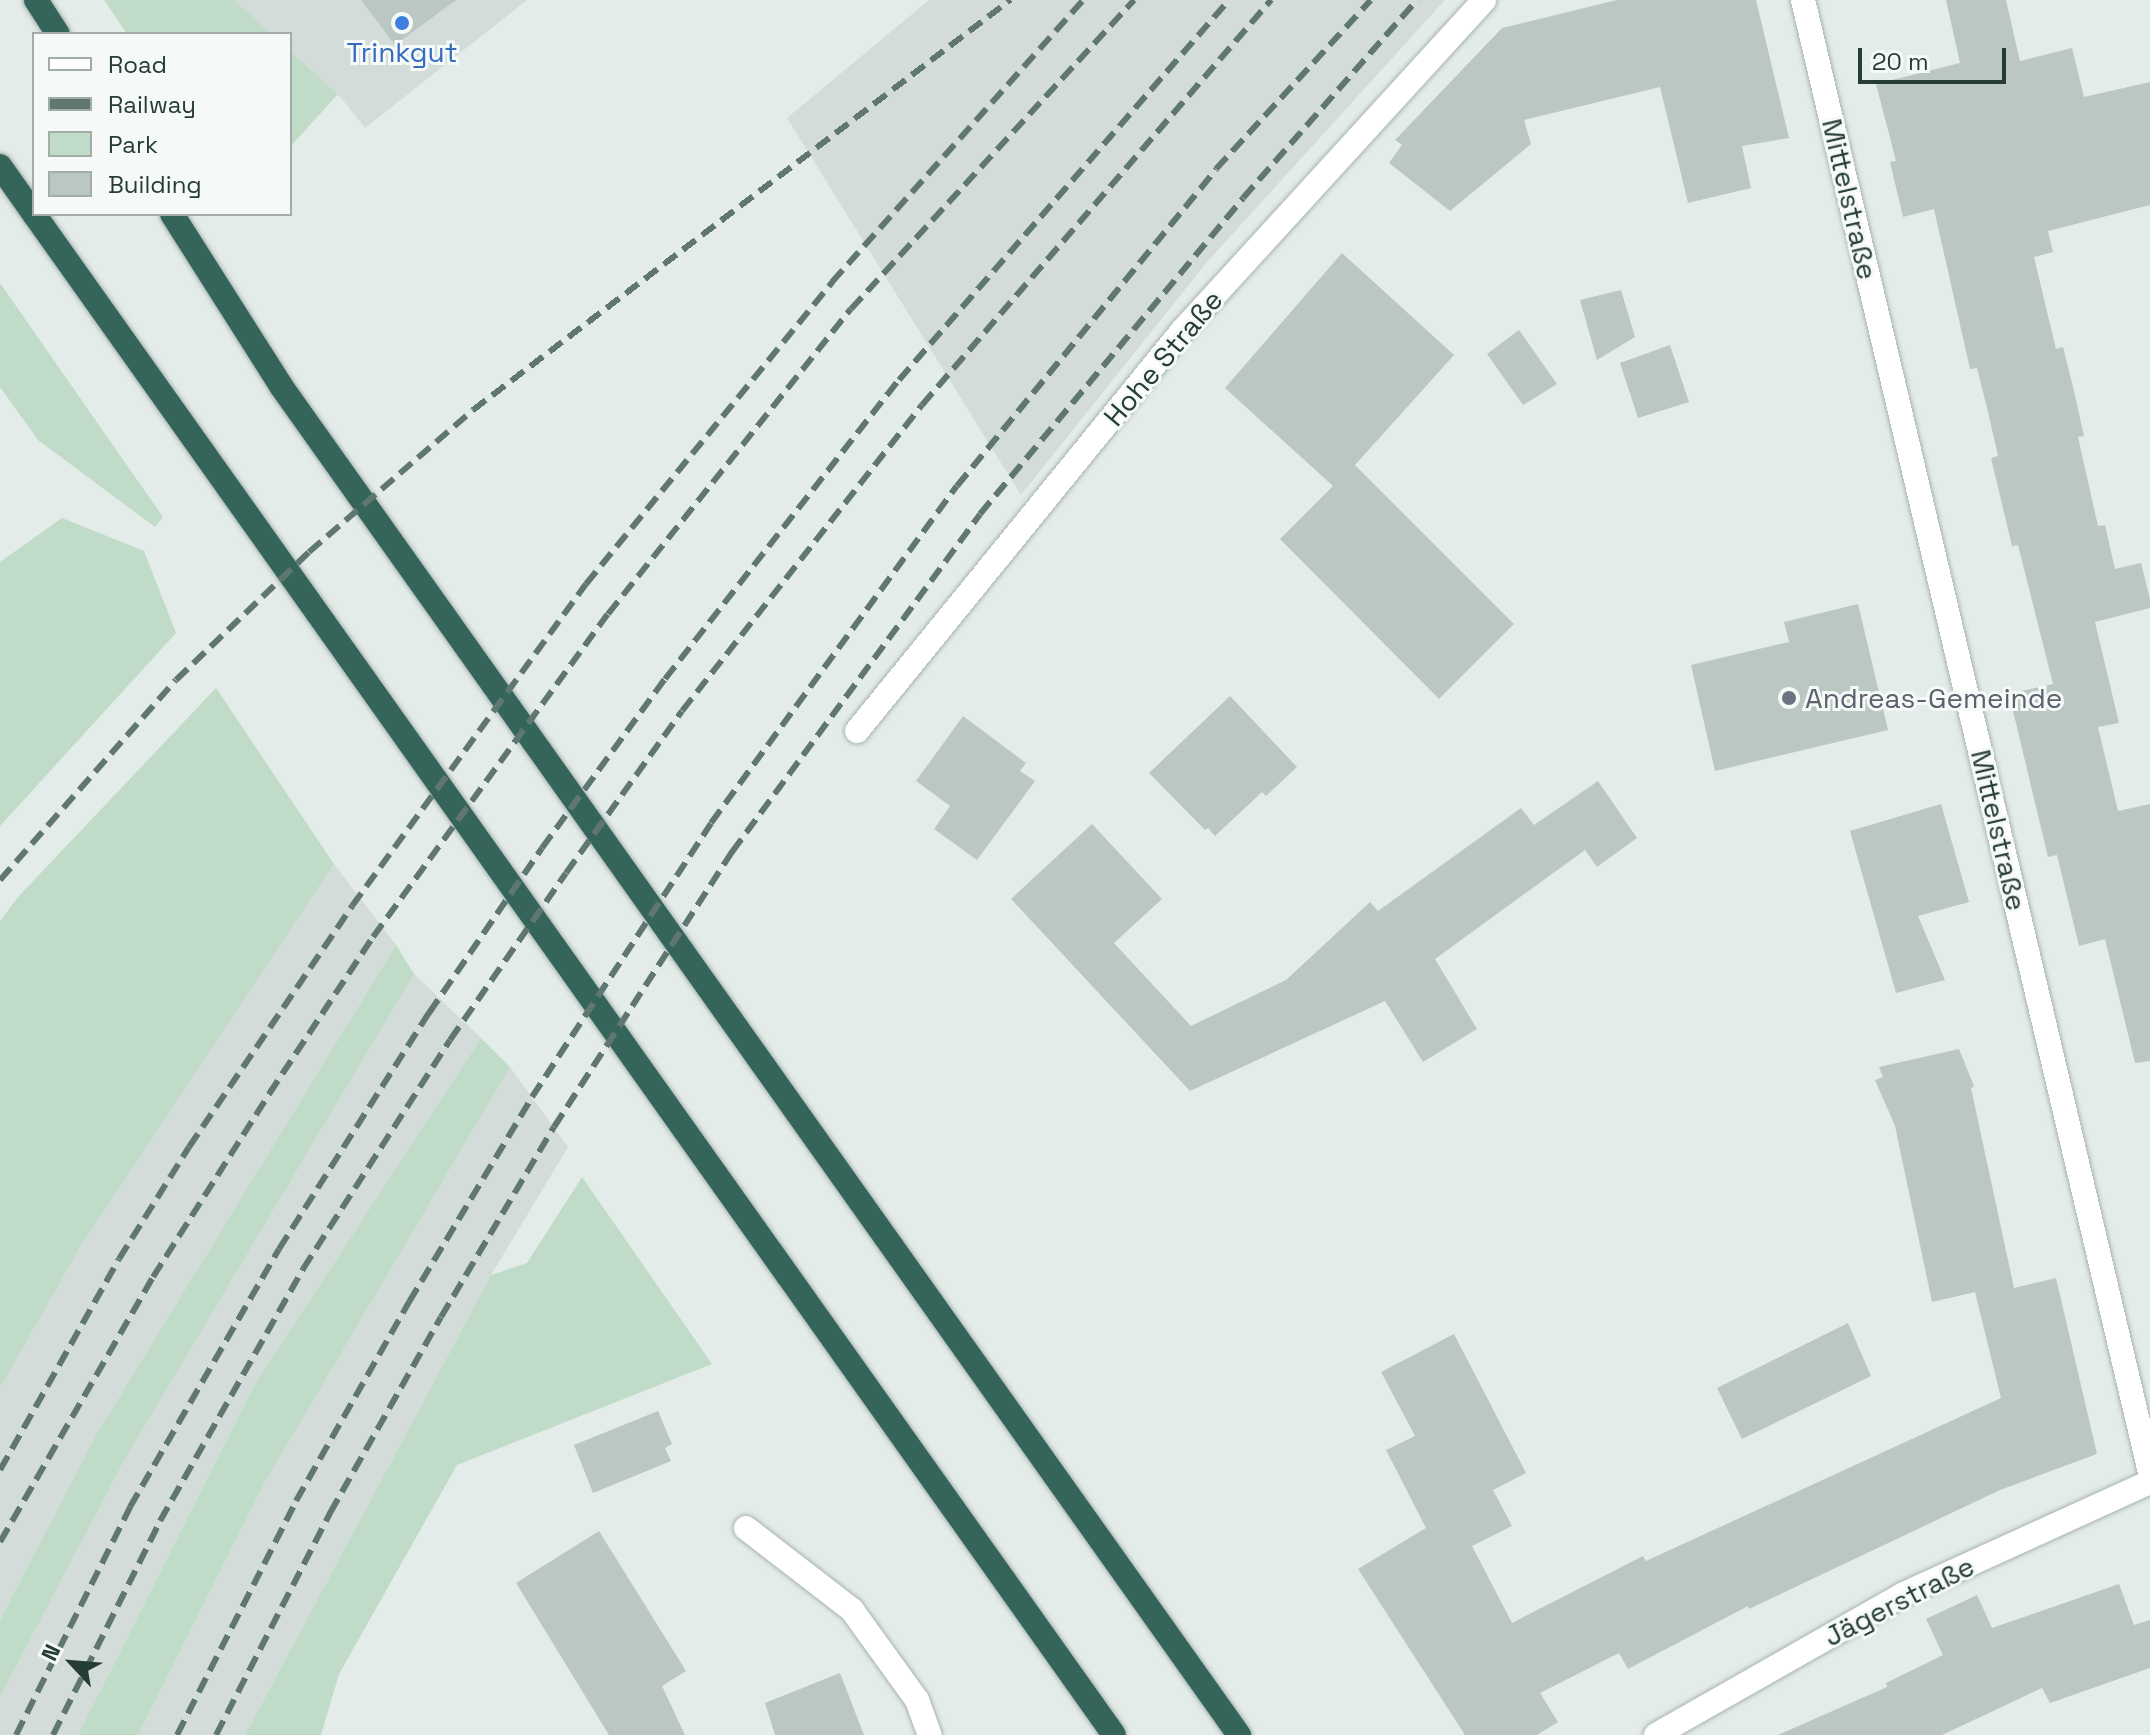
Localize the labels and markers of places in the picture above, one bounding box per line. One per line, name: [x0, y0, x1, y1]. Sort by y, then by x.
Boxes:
marker: Trinkgut: [393, 14, 411, 32]
place label: Trinkgut: [346, 35, 458, 69]
place label: Andreas-Gemeinde: [1805, 681, 2062, 715]
marker: Andreas-Gemeinde: [1780, 689, 1798, 707]

